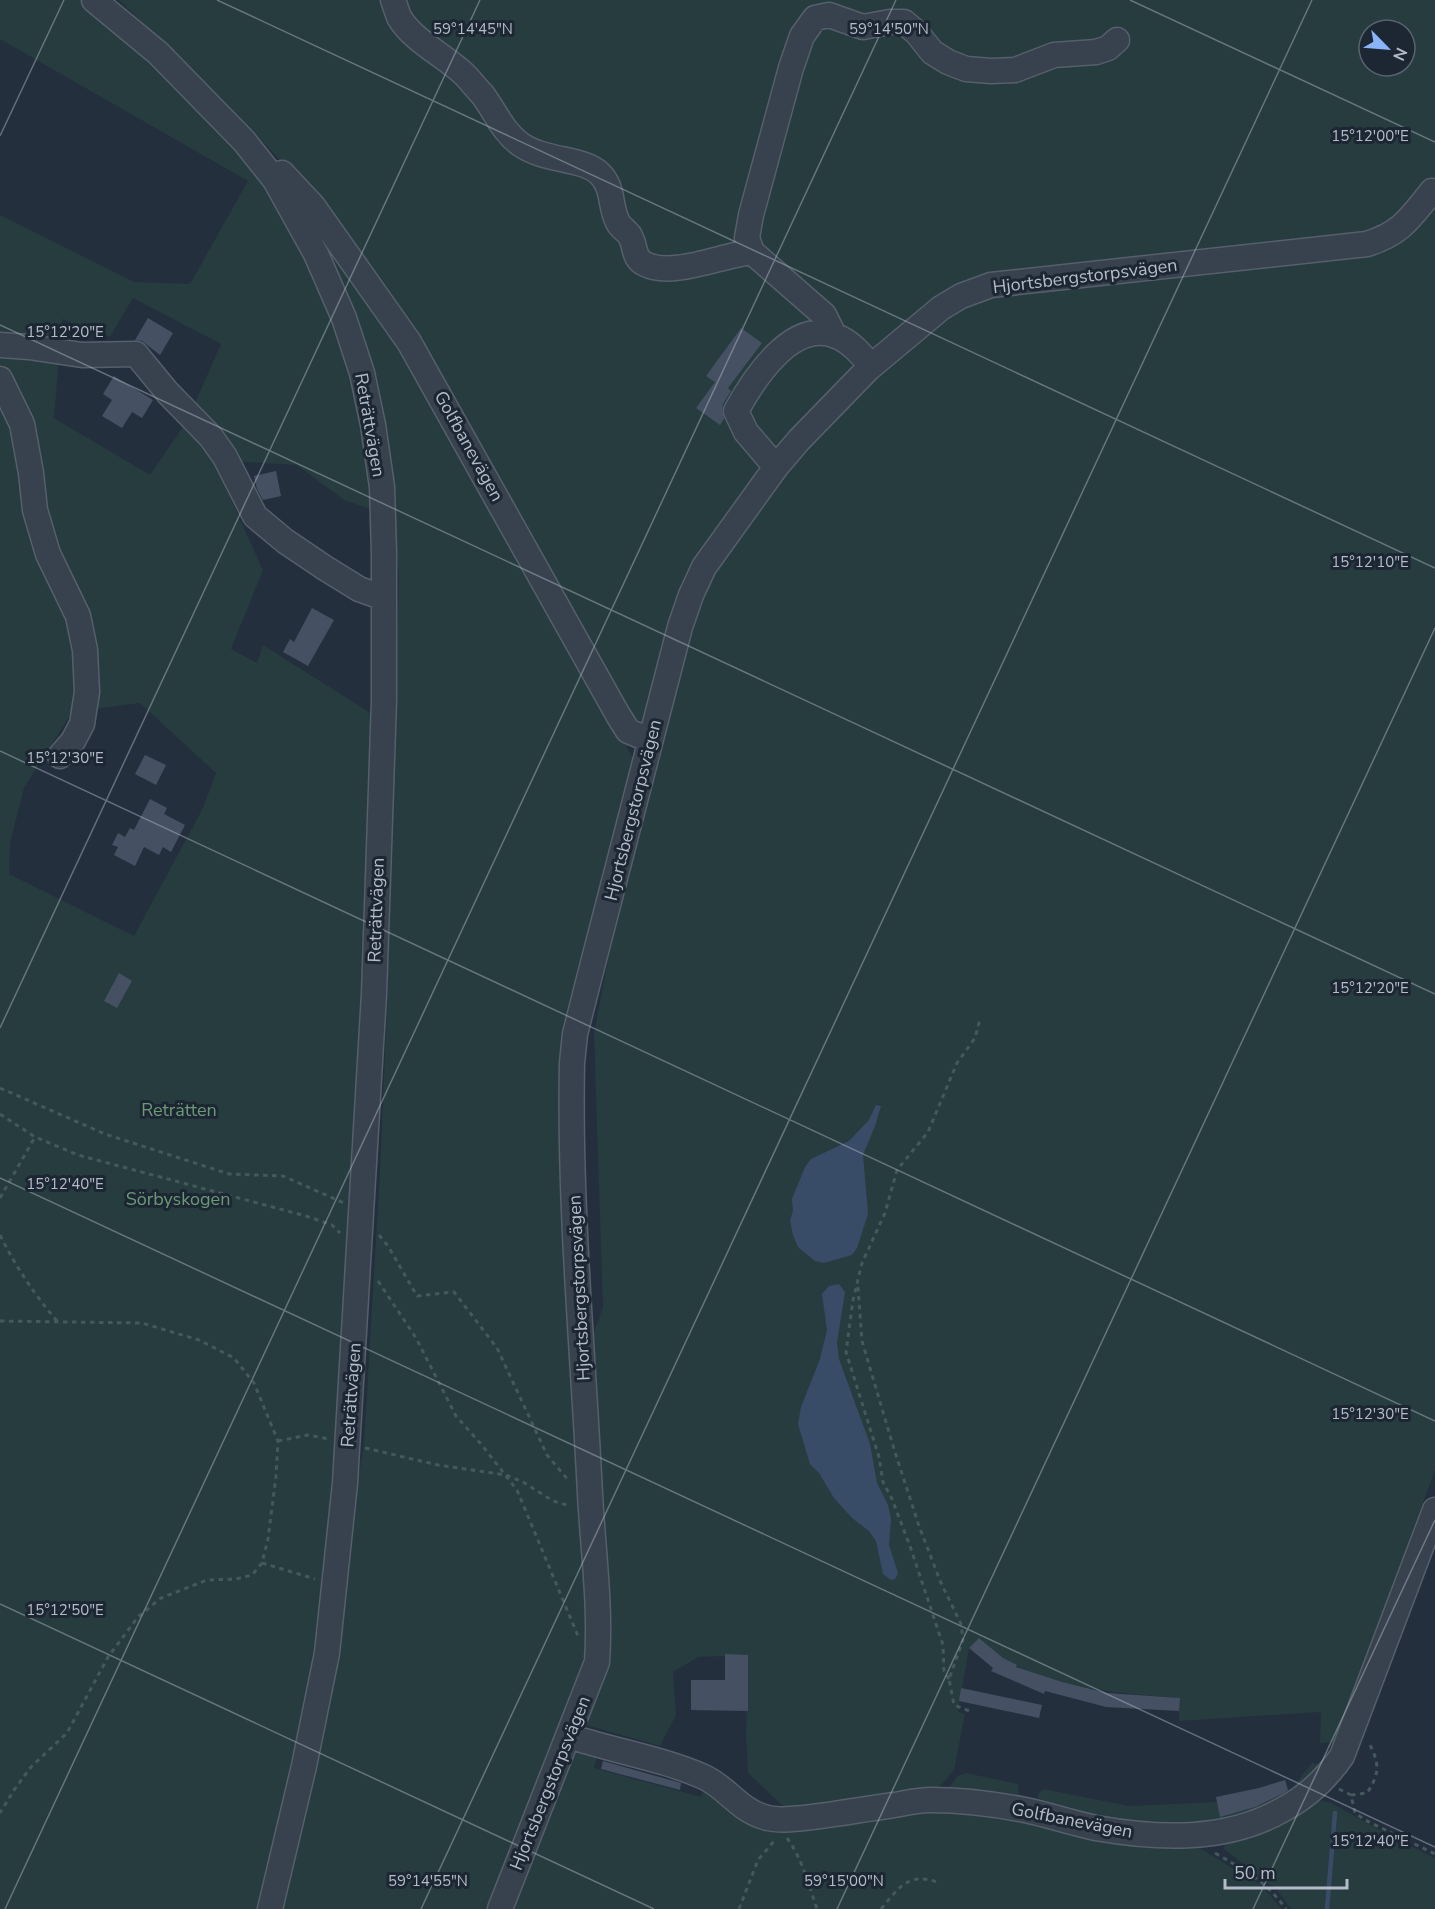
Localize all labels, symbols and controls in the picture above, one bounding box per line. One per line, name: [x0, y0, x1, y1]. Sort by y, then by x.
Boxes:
north arrow: [1357, 18, 1417, 78]
text: 59°14'45"N: [433, 19, 513, 39]
text: 59°14'50"N: [849, 19, 929, 39]
text: N: [1387, 44, 1412, 64]
text: 15°12'00"E: [1331, 126, 1409, 146]
street label: Hjortsbergstorpsvägen: [991, 253, 1179, 299]
text: 15°12'20"E: [26, 322, 104, 342]
street label: Reträttvägen: [349, 371, 391, 479]
street label: Golfbanevägen: [429, 386, 509, 506]
text: 15°12'10"E: [1331, 552, 1409, 572]
street label: Hjortsbergstorpsvägen: [599, 717, 667, 903]
text: 15°12'30"E: [26, 748, 104, 768]
street label: Reträttvägen: [362, 857, 390, 963]
text: 15°12'20"E: [1331, 978, 1409, 998]
park label: Reträtten: [141, 1098, 217, 1122]
text: 15°12'40"E: [26, 1174, 104, 1194]
park label: Sörbyskogen: [126, 1187, 230, 1211]
street label: Hjortsbergstorpsvägen: [562, 1195, 596, 1381]
street label: Reträttvägen: [335, 1342, 367, 1448]
text: 15°12'30"E: [1331, 1404, 1409, 1424]
text: 15°12'50"E: [26, 1600, 104, 1620]
street label: Hjortsbergstorpsvägen: [504, 1692, 596, 1874]
street label: Golfbanevägen: [1009, 1796, 1135, 1844]
text: 15°12'40"E: [1331, 1831, 1409, 1851]
scale bar: [1225, 1852, 1346, 1890]
text: 50 m: [1234, 1861, 1276, 1885]
text: 59°14'55"N: [388, 1871, 468, 1891]
text: 59°15'00"N: [804, 1871, 884, 1891]

